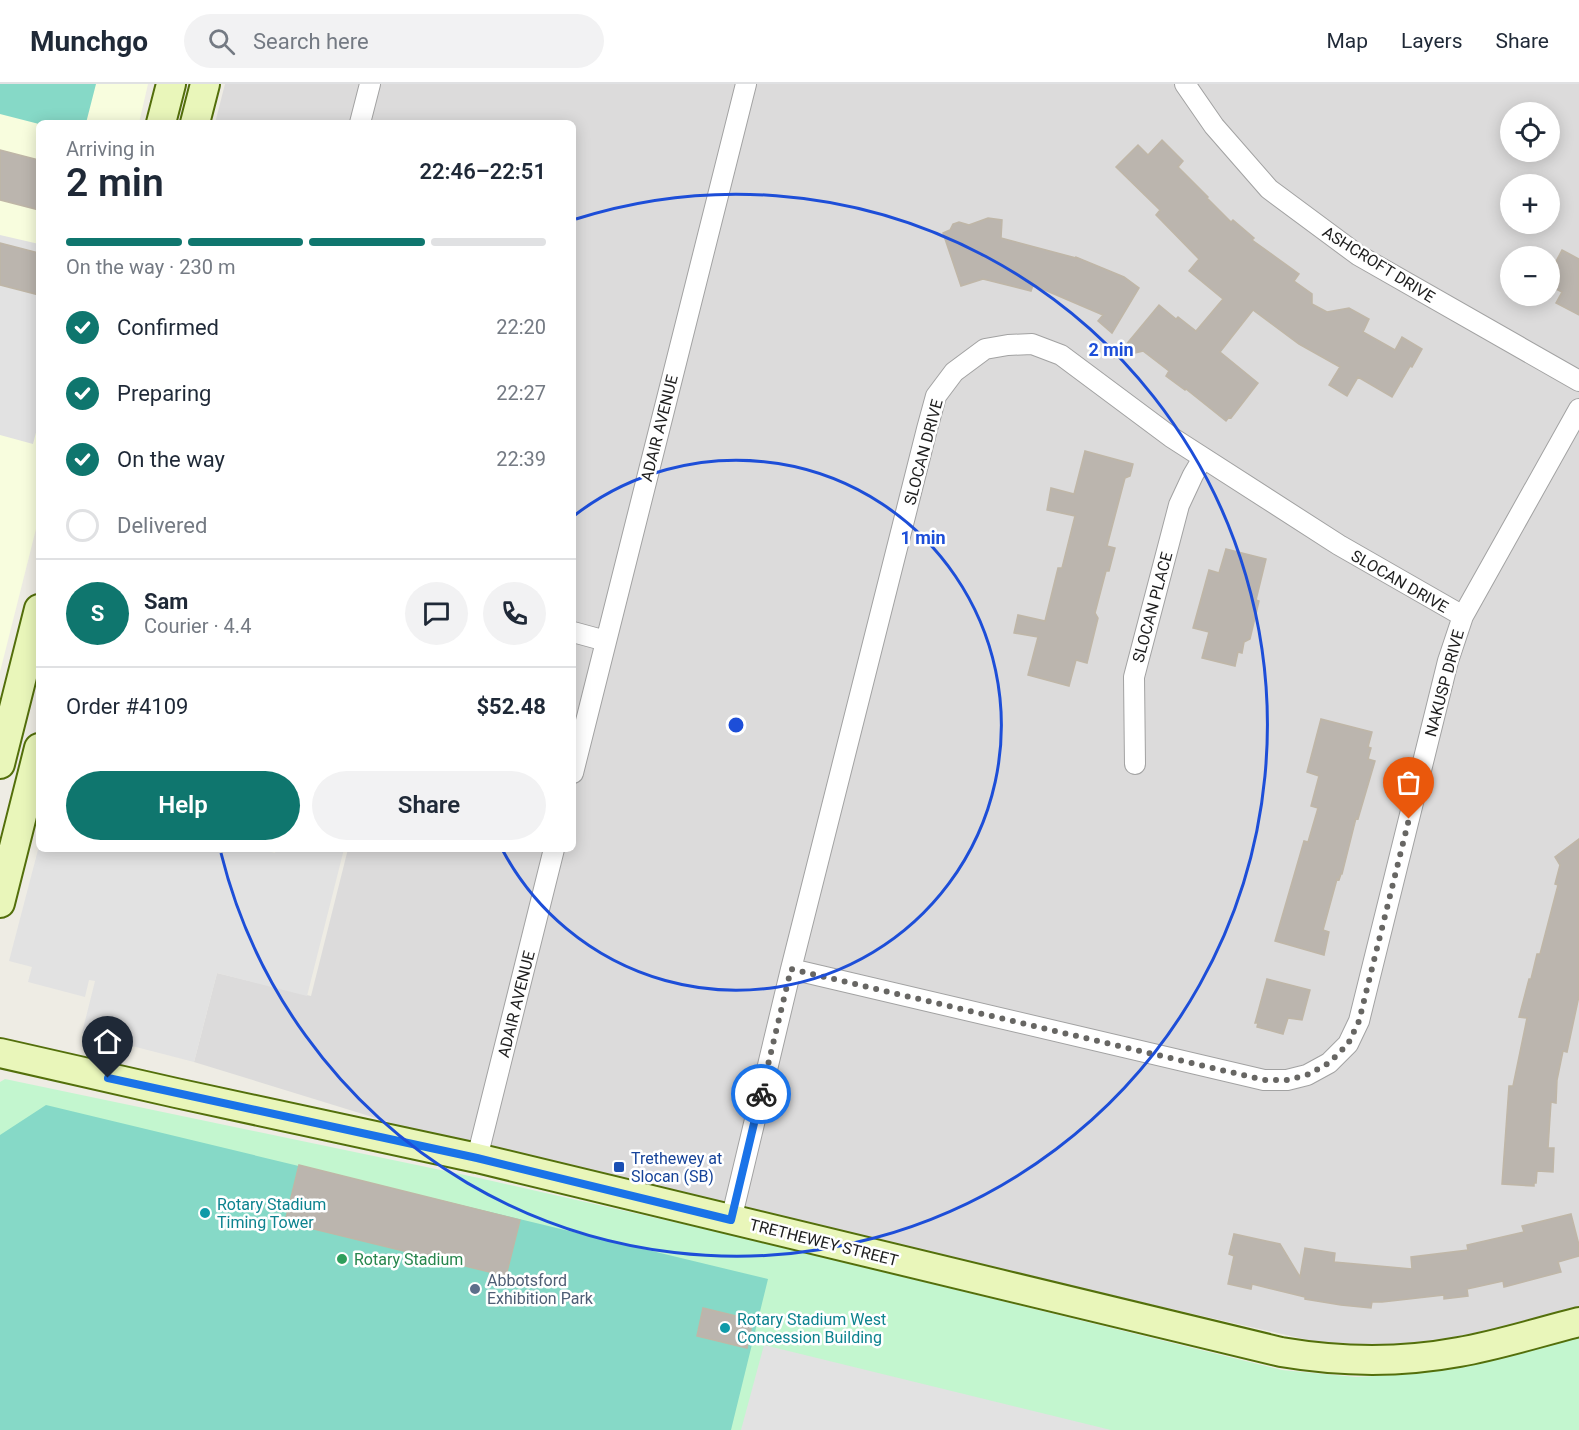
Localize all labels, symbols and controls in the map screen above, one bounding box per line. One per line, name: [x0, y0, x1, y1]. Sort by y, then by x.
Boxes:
search box: [184, 14, 604, 68]
text: Munchgo: [30, 25, 148, 58]
icon: search: [205, 25, 238, 58]
text: Search here: [253, 29, 369, 54]
text: Map: [1326, 29, 1368, 53]
text: Layers: [1401, 29, 1462, 53]
text: Share: [1495, 29, 1549, 53]
map controls: [1500, 102, 1560, 306]
button: locate: [1500, 102, 1560, 162]
text: Arriving in: [66, 137, 155, 161]
text: 22:46–22:51: [419, 159, 546, 184]
text: 2 min: [66, 160, 164, 206]
button: +: [1500, 174, 1560, 234]
street label: ASHCROFT DRIVE: [1319, 222, 1438, 307]
button: −: [1500, 246, 1560, 306]
text: On the way · 230 m: [66, 255, 235, 279]
icon: check: [66, 311, 99, 344]
text: Confirmed: [117, 315, 219, 340]
text: 22:20: [496, 315, 546, 339]
text: 2 min: [1088, 339, 1134, 360]
street label: ADAIR AVENUE: [637, 373, 682, 483]
icon: check: [66, 377, 99, 410]
text: Preparing: [117, 381, 211, 406]
text: 22:27: [496, 381, 546, 405]
street label: SLOCAN DRIVE: [900, 397, 947, 507]
icon: check: [66, 443, 99, 476]
text: On the way: [117, 447, 225, 472]
text: 22:39: [496, 447, 546, 471]
text: Delivered: [117, 513, 207, 538]
text: 1 min: [900, 527, 946, 548]
street label: SLOCAN DRIVE: [1348, 546, 1452, 617]
street label: SLOCAN PLACE: [1129, 550, 1176, 664]
button: chat: [405, 582, 468, 645]
button: phone: [483, 582, 546, 645]
text: Sam: [144, 589, 188, 614]
text: S: [91, 601, 104, 626]
text: Courier · 4.4: [144, 614, 251, 638]
street label: NAKUSP DRIVE: [1421, 628, 1468, 739]
text: Order #4109: [66, 694, 188, 719]
text: $52.48: [477, 694, 546, 719]
centre of rings: [726, 715, 746, 735]
pin: [1383, 757, 1434, 819]
icon: bag: [1392, 766, 1425, 799]
button: Help: [66, 771, 300, 840]
button: Share: [312, 771, 546, 840]
street label: ADAIR AVENUE: [494, 949, 539, 1059]
pin: [82, 1016, 133, 1078]
icon: home: [91, 1025, 124, 1058]
courier: [731, 1064, 791, 1124]
icon: bike: [745, 1078, 778, 1111]
place label: Trethewey at Slocan (SB): [631, 1149, 722, 1186]
marker: Trethewey at Slocan (SB): [612, 1160, 626, 1174]
place label: Rotary Stadium Timing Tower: [217, 1195, 326, 1232]
marker: Rotary Stadium Timing Tower: [198, 1206, 212, 1220]
street label: TRETHEWEY STREET: [748, 1215, 901, 1270]
place label: Rotary Stadium: [354, 1250, 463, 1269]
marker: Rotary Stadium: [335, 1252, 349, 1266]
place label: Abbotsford Exhibition Park: [487, 1271, 594, 1308]
marker: Abbotsford Exhibition Park: [468, 1282, 482, 1296]
place label: Rotary Stadium West Concession Building: [737, 1310, 886, 1347]
marker: Rotary Stadium West Concession Building: [718, 1321, 732, 1335]

